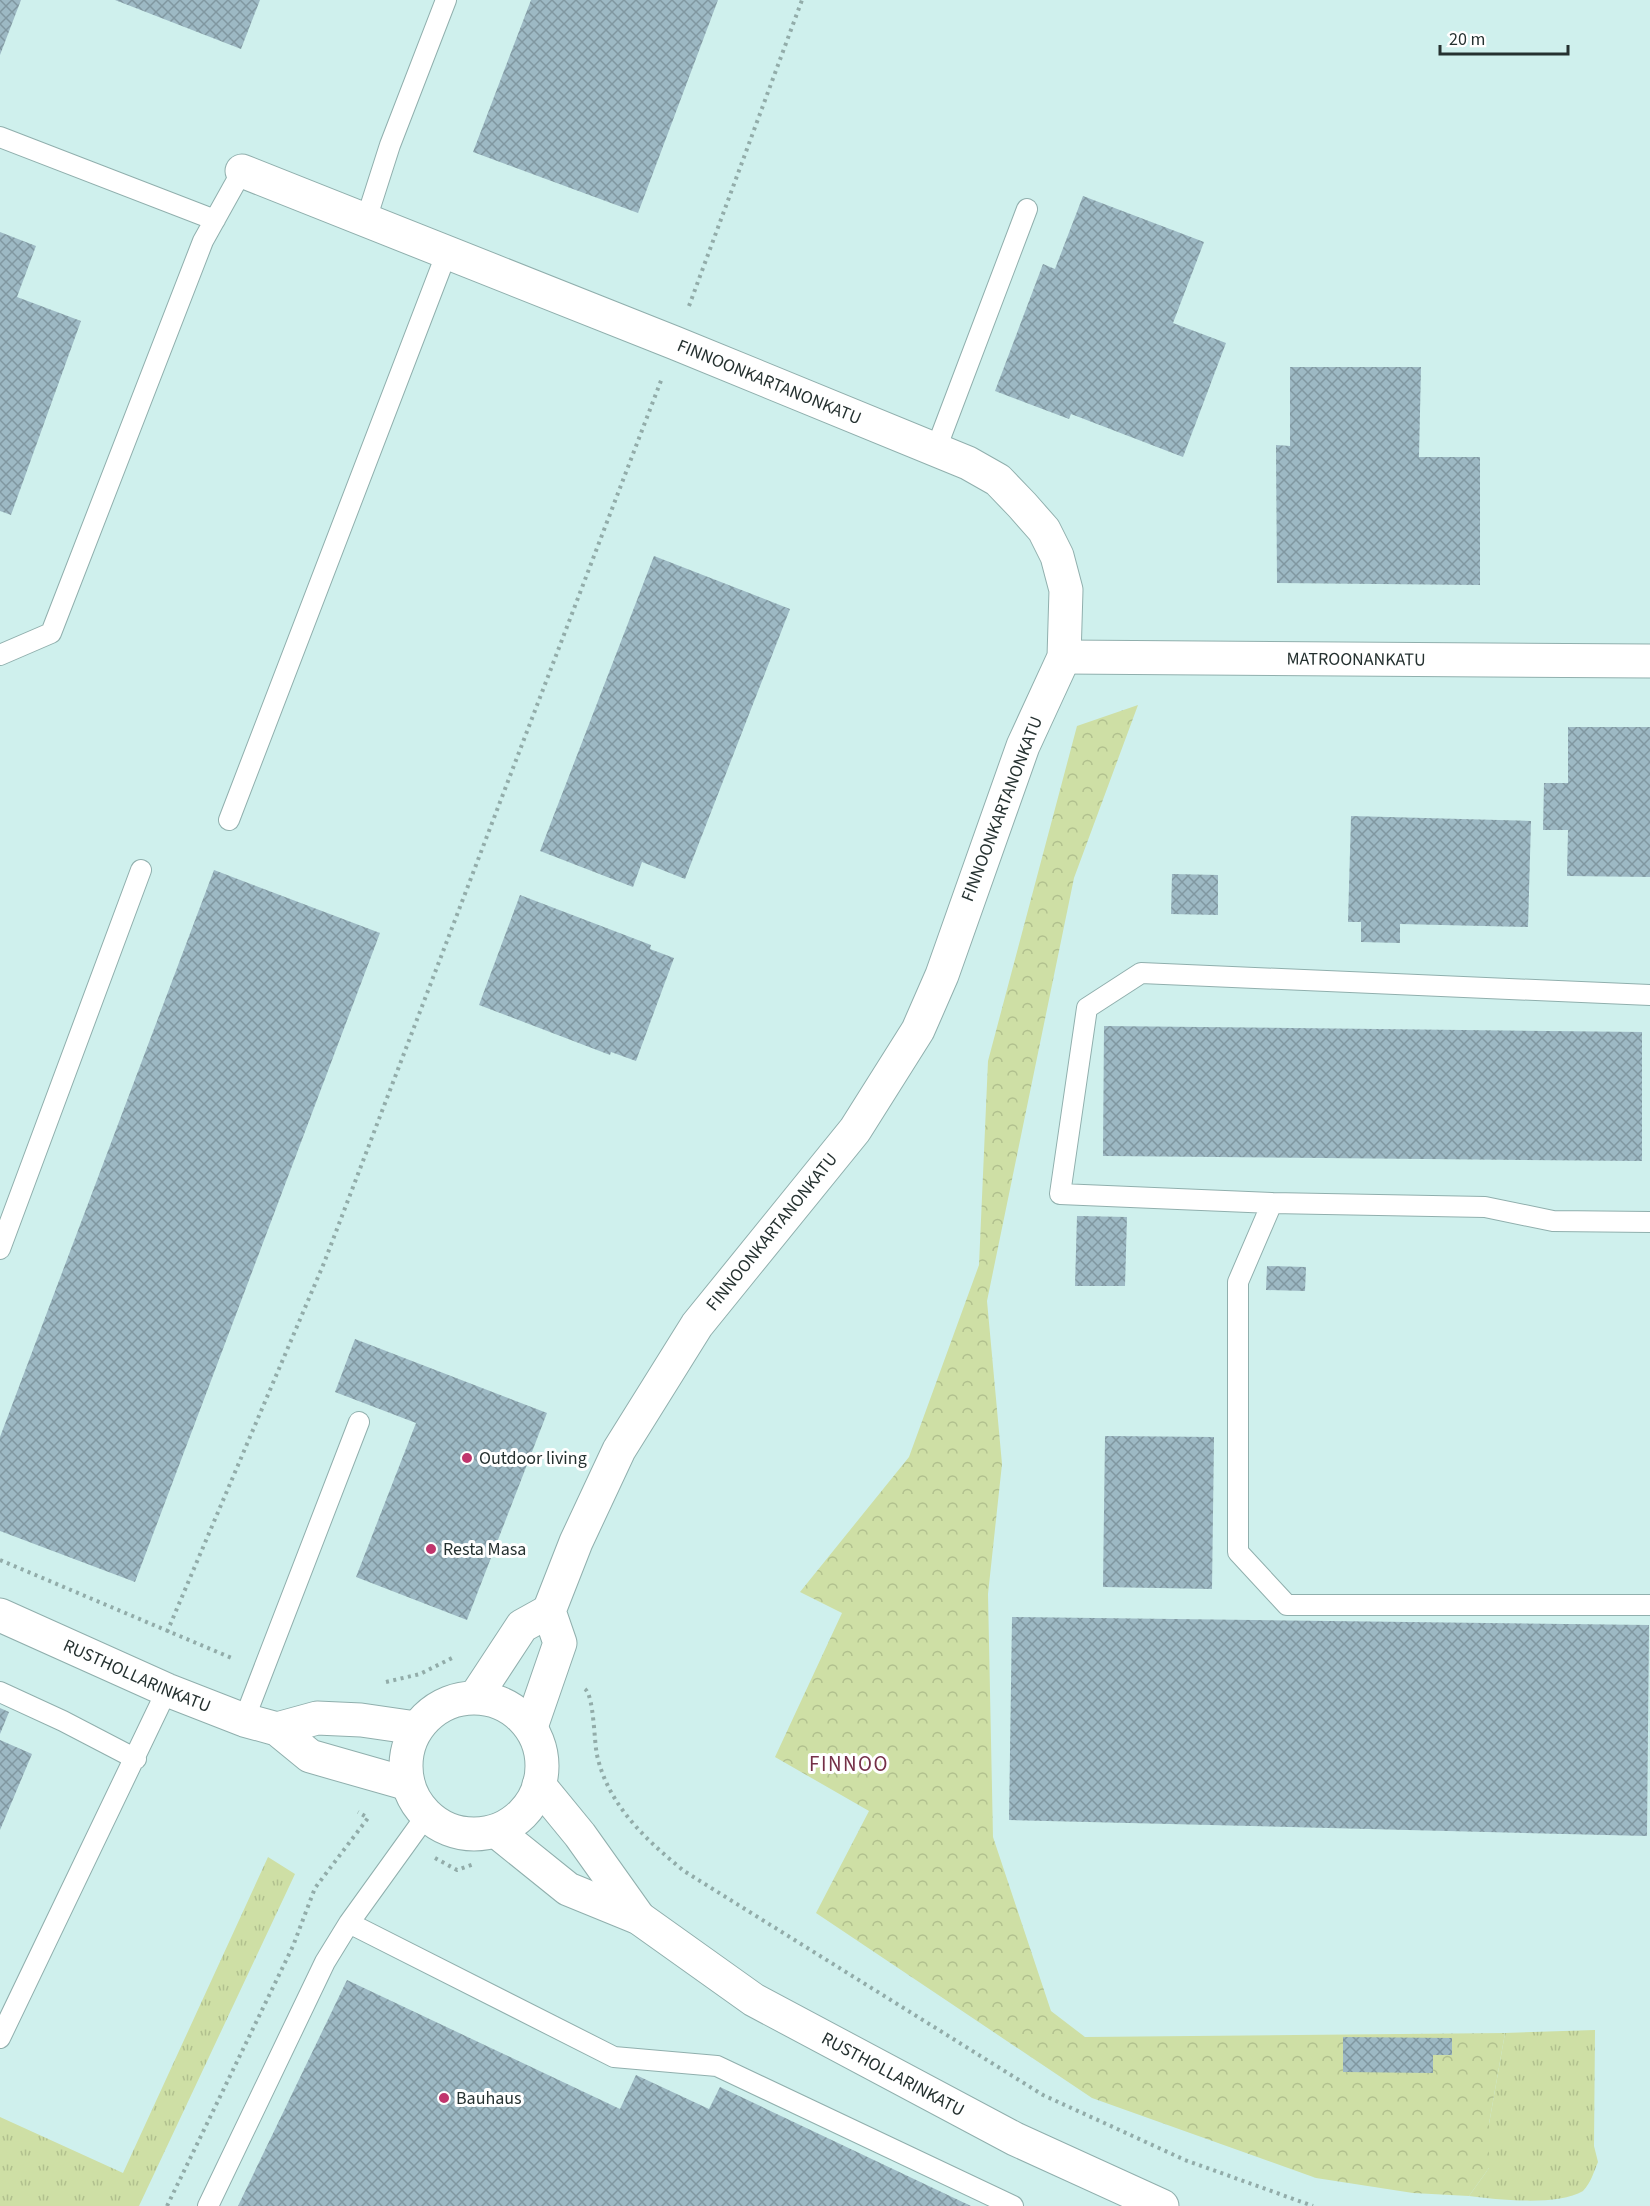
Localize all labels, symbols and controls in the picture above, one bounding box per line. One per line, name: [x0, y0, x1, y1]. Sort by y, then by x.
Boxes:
scale bar: [1440, 18, 1568, 56]
text: 20 m: [1449, 27, 1485, 52]
street label: FINNOONKARTANONKATU: [674, 333, 865, 431]
street label: MATROONANKATU: [1286, 646, 1426, 672]
street label: FINNOONKARTANONKATU: [955, 713, 1049, 905]
street label: FINNOONKARTANONKATU: [700, 1148, 844, 1316]
place label: Outdoor living: [479, 1446, 587, 1471]
marker: Outdoor living: [460, 1451, 474, 1465]
place label: Resta Masa: [443, 1537, 526, 1562]
marker: Resta Masa: [424, 1542, 438, 1556]
street label: RUSTHOLLARINKATU: [59, 1633, 215, 1718]
district label: FINNOO: [809, 1749, 889, 1779]
street label: RUSTHOLLARINKATU: [817, 2026, 969, 2122]
place label: Bauhaus: [456, 2086, 522, 2111]
marker: Bauhaus: [437, 2091, 451, 2105]

